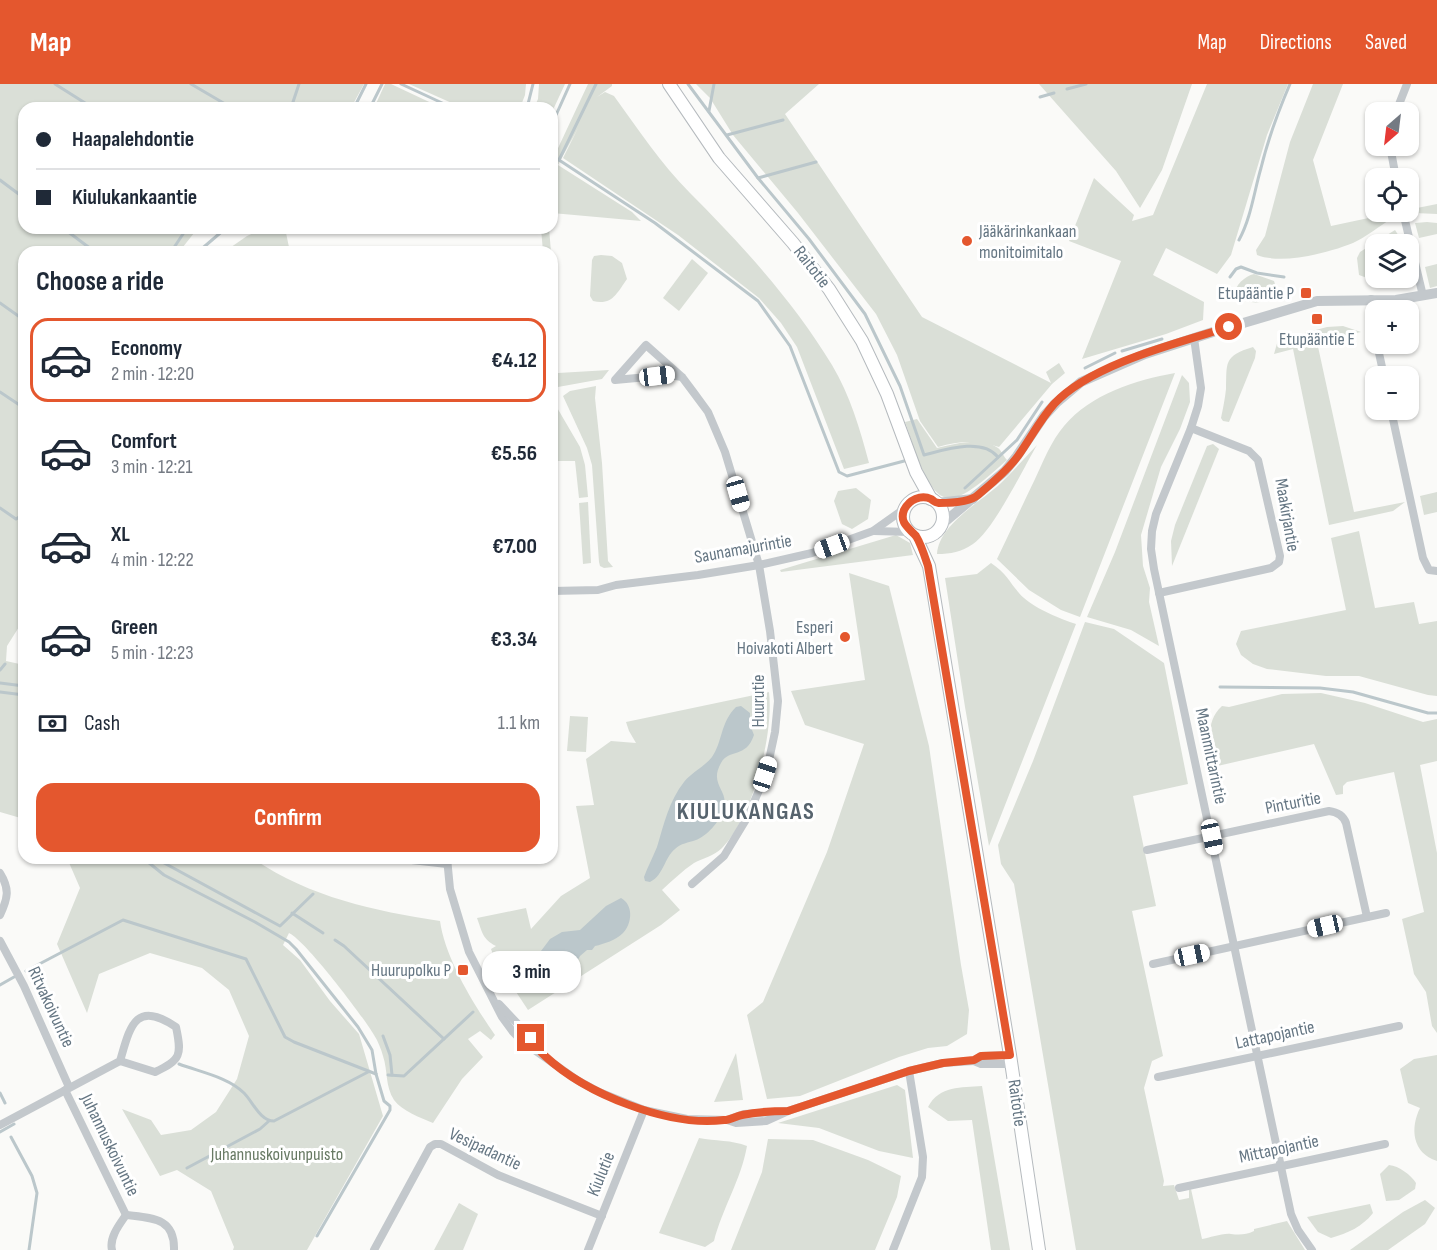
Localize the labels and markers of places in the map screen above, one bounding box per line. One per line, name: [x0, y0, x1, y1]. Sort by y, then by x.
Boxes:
place label: Jääkärinkankaan monitoimitalo: [978, 221, 1077, 263]
marker: Jääkärinkankaan monitoimitalo: [960, 234, 974, 248]
place label: Etupääntie P: [1218, 283, 1294, 304]
marker: Etupääntie P: [1299, 286, 1313, 300]
marker: Etupääntie E: [1310, 312, 1324, 326]
place label: Etupääntie E: [1279, 329, 1355, 350]
place label: Esperi Hoivakoti Albert: [737, 617, 834, 659]
marker: Esperi Hoivakoti Albert: [838, 630, 852, 644]
place label: Huurupolku P: [371, 960, 451, 981]
marker: Huurupolku P: [456, 963, 470, 977]

